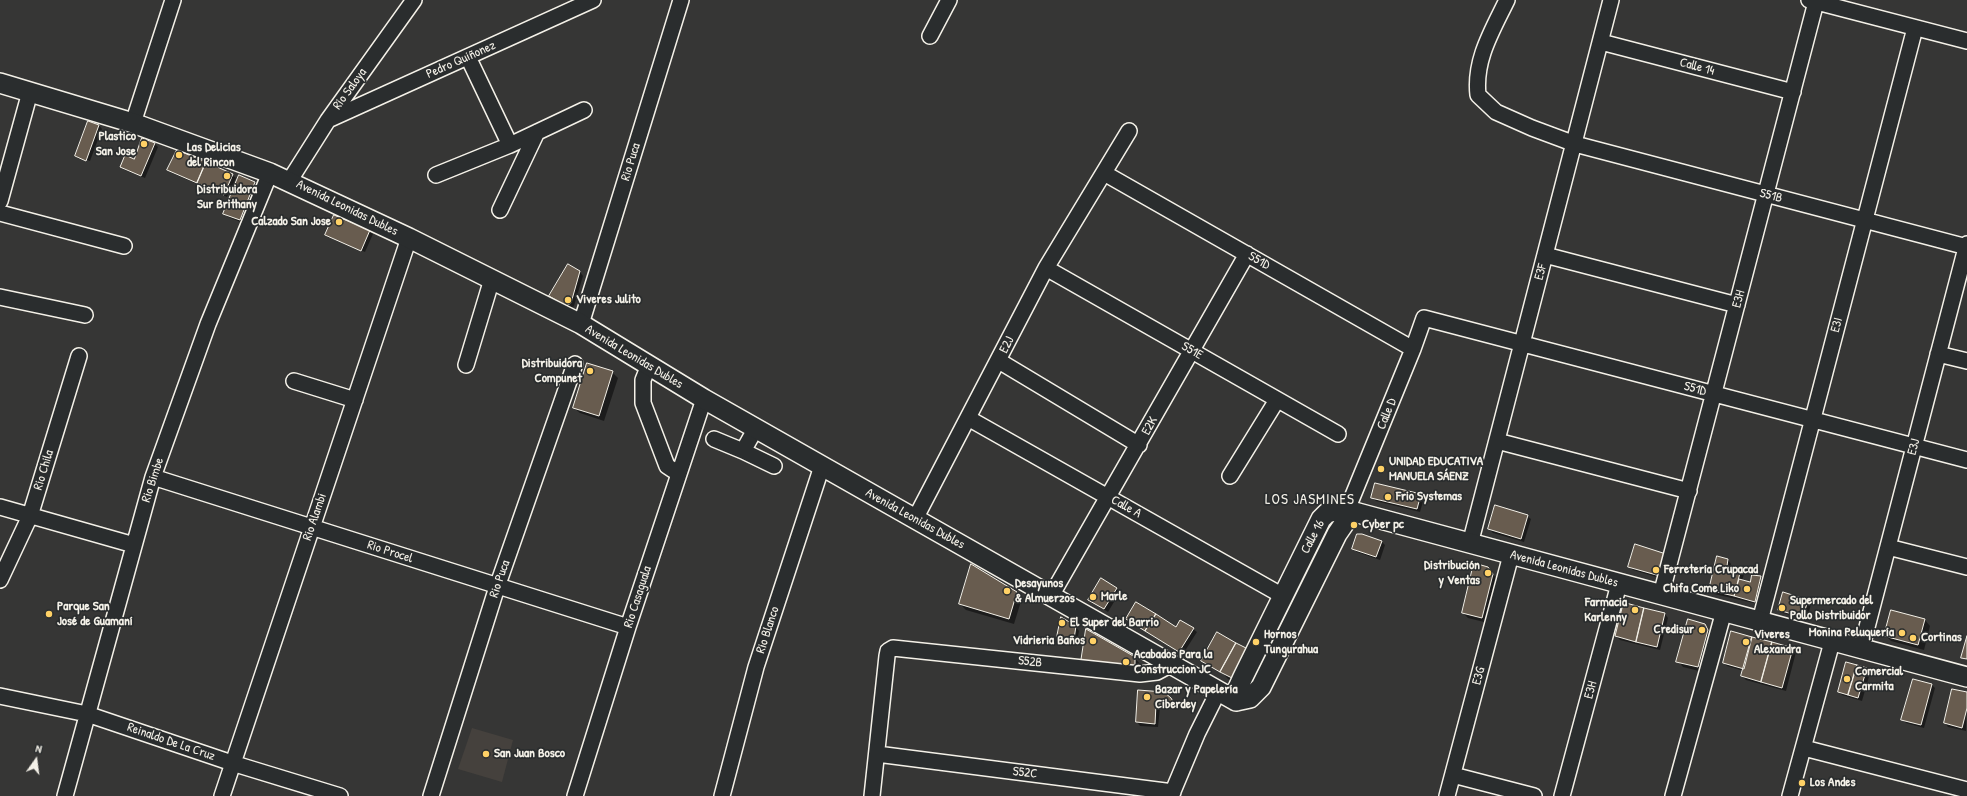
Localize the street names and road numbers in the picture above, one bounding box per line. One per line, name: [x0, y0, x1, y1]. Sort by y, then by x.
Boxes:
street label: Pedro Quiñonez: [424, 38, 498, 82]
street label: Calle 14: [1678, 55, 1716, 79]
street label: Rio Saloya: [330, 65, 370, 113]
street label: Rio Puca: [618, 141, 644, 183]
street label: Avenida Leonidas Dubles: [294, 177, 400, 239]
street label: S51B: [1758, 186, 1784, 206]
street label: S51D: [1245, 249, 1273, 273]
street label: E3F: [1531, 262, 1551, 282]
street label: E3H: [1729, 288, 1749, 310]
street label: E3I: [1828, 316, 1846, 334]
street label: Avenida Leonidas Dubles: [582, 322, 686, 392]
street label: E2J: [996, 334, 1018, 356]
street label: S51E: [1179, 339, 1205, 363]
street label: S51D: [1682, 379, 1708, 399]
street label: Calle D: [1374, 396, 1400, 432]
street label: E2K: [1139, 414, 1161, 438]
street label: E3J: [1904, 437, 1924, 457]
street label: Rio Chila: [31, 448, 57, 492]
street label: Rio Bimbe: [138, 456, 168, 504]
street label: Avenida Leonidas Dubles: [863, 485, 967, 553]
street label: Rio Alambi: [300, 491, 330, 543]
street label: Calle A: [1108, 492, 1144, 522]
street label: Calle 16: [1298, 517, 1328, 557]
street label: Rio Procel: [365, 537, 415, 567]
street label: Avenida Leonidas Dubles: [1508, 547, 1620, 591]
street label: Rio Puca: [486, 558, 514, 600]
street label: Rio Casaguala: [621, 564, 655, 630]
street label: Rio Blanco: [753, 605, 783, 655]
street label: S52B: [1017, 653, 1043, 671]
street label: E3G: [1469, 665, 1489, 687]
street label: E3H: [1581, 679, 1601, 701]
street label: Reinaldo De La Cruz: [125, 720, 217, 764]
street label: S52C: [1012, 764, 1038, 782]

